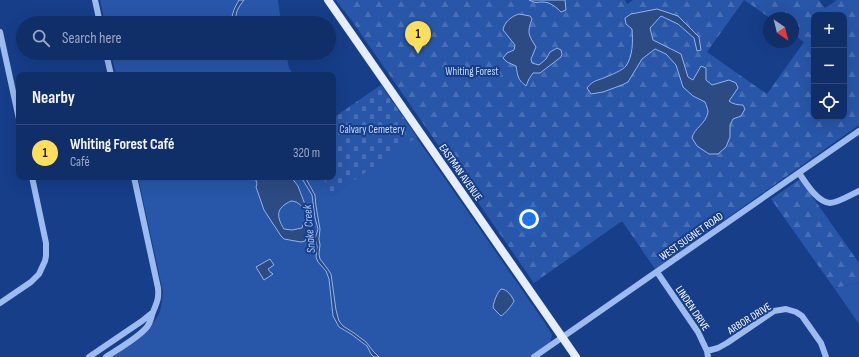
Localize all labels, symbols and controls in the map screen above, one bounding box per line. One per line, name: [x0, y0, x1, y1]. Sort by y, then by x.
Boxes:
north arrow: [763, 12, 799, 48]
map controls: [811, 12, 847, 120]
button: +: [811, 12, 847, 48]
search box: [16, 16, 336, 60]
pin: 1: [405, 21, 431, 54]
icon: search: [30, 27, 52, 49]
text: Search here: [62, 29, 122, 48]
button: −: [811, 48, 847, 84]
park label: Whiting Forest: [445, 65, 499, 78]
button: locate: [811, 84, 847, 120]
text: Nearby: [32, 88, 75, 108]
park label: Calvary Cemetery: [339, 123, 405, 136]
text: Whiting Forest Café: [70, 135, 174, 154]
street label: EASTMAN AVENUE: [436, 141, 485, 203]
text: 1: [42, 145, 48, 161]
text: 320 m: [293, 145, 320, 161]
text: Café: [70, 154, 90, 170]
water label: Snake Creek: [300, 204, 319, 254]
your location: [519, 209, 539, 229]
street label: WEST SUGNET ROAD: [657, 210, 726, 263]
street label: LINDEN DRIVE: [673, 283, 712, 333]
street label: ARBOR DRIVE: [724, 300, 774, 337]

